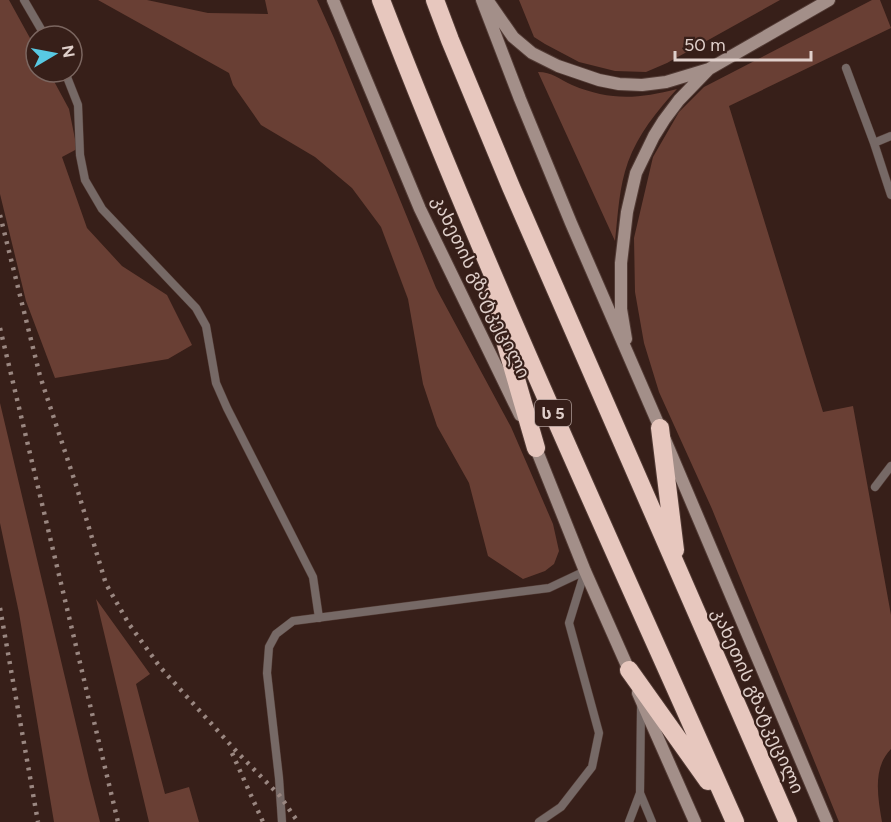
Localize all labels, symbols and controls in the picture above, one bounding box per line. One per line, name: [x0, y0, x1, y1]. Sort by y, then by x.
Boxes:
north arrow: [24, 24, 84, 84]
scale bar: [675, 24, 812, 62]
text: 50 m: [684, 34, 726, 56]
text: N: [58, 44, 79, 59]
street label: კახეთის გზატკეცილი: [427, 192, 535, 382]
road number: ს 5: [535, 400, 571, 426]
street label: კახეთის გზატკეცილი: [707, 605, 809, 797]

